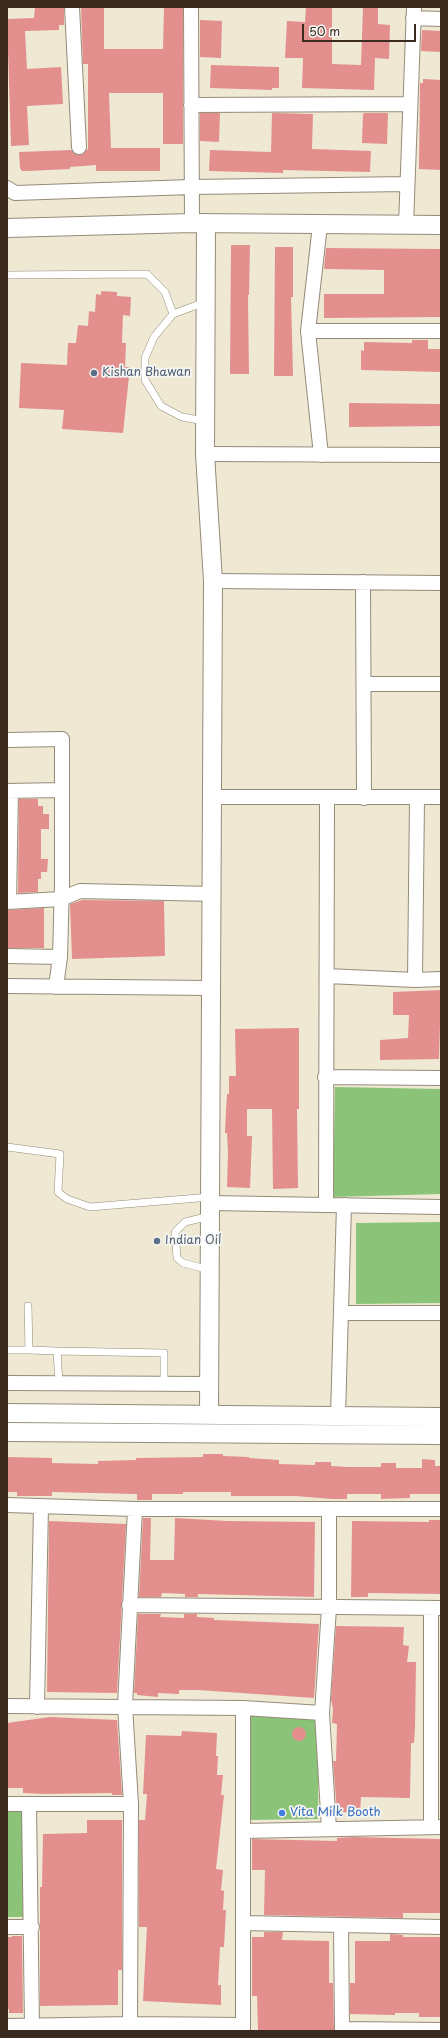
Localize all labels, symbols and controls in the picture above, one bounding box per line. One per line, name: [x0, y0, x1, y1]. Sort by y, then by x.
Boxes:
scale bar: [304, 16, 418, 42]
text: 50 m: [309, 22, 340, 40]
place label: Kishan Bhawan: [102, 366, 191, 380]
marker: Kishan Bhawan: [89, 368, 99, 378]
place label: Indian Oil: [165, 1234, 221, 1248]
marker: Indian Oil: [152, 1236, 162, 1246]
place label: Vita Milk Booth: [290, 1806, 381, 1820]
marker: Vita Milk Booth: [277, 1808, 287, 1818]

